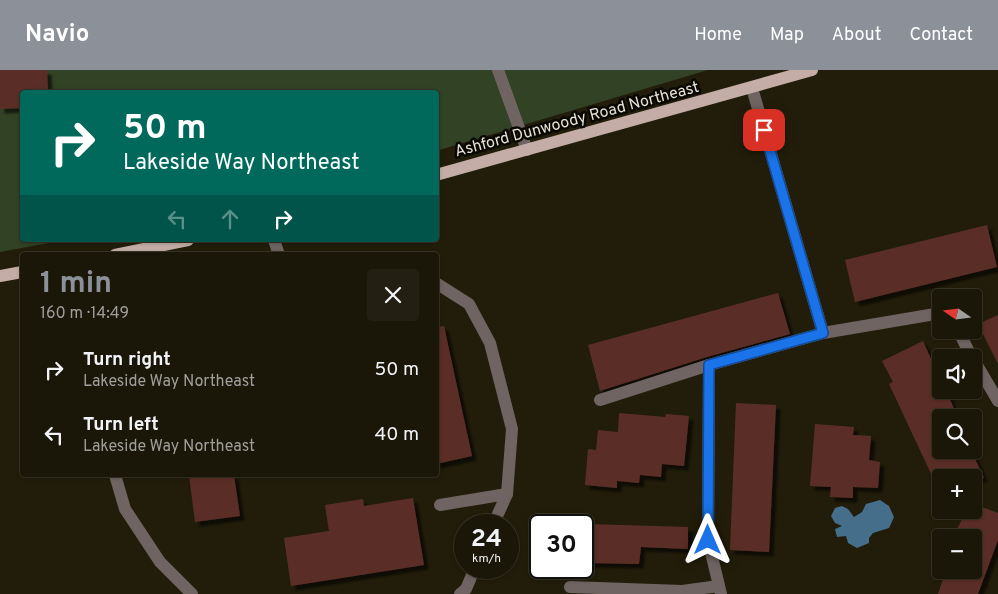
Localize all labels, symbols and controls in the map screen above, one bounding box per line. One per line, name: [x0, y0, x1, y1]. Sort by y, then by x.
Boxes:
text: Navio: [25, 20, 89, 50]
text: Home: [694, 24, 742, 47]
text: Map: [770, 24, 804, 47]
text: About: [832, 24, 881, 47]
text: Contact: [909, 24, 973, 47]
street label: Ashford Dunwoody Road Northeast: [453, 78, 701, 162]
text: 50 m: [123, 107, 207, 151]
pin: [743, 109, 785, 151]
icon: right: [40, 110, 105, 175]
icon: arrive: [750, 116, 778, 144]
text: Lakeside Way Northeast: [123, 150, 360, 177]
icon: left: [163, 205, 191, 233]
icon: ahead: [216, 205, 244, 233]
icon: right: [269, 205, 297, 233]
text: 1 min: [40, 266, 112, 303]
button: close: [367, 269, 419, 321]
north arrow: [932, 289, 982, 339]
map controls: [932, 289, 982, 579]
text: 160 m · 14:49: [40, 304, 129, 324]
text: Turn right: [83, 348, 171, 372]
button: sound: [932, 349, 982, 399]
icon: right: [40, 356, 68, 384]
text: 50 m: [374, 358, 419, 382]
text: Lakeside Way Northeast: [83, 372, 255, 392]
button: search: [932, 409, 982, 459]
text: Turn left: [83, 413, 159, 437]
icon: left: [40, 421, 68, 449]
text: 40 m: [374, 423, 419, 447]
text: Lakeside Way Northeast: [83, 437, 255, 457]
button: +: [932, 469, 982, 519]
position arrow: [681, 513, 733, 565]
speed limit sign: 30: [529, 514, 594, 579]
text: 24: [471, 524, 502, 556]
button: −: [932, 529, 982, 579]
text: km/h: [472, 551, 501, 567]

